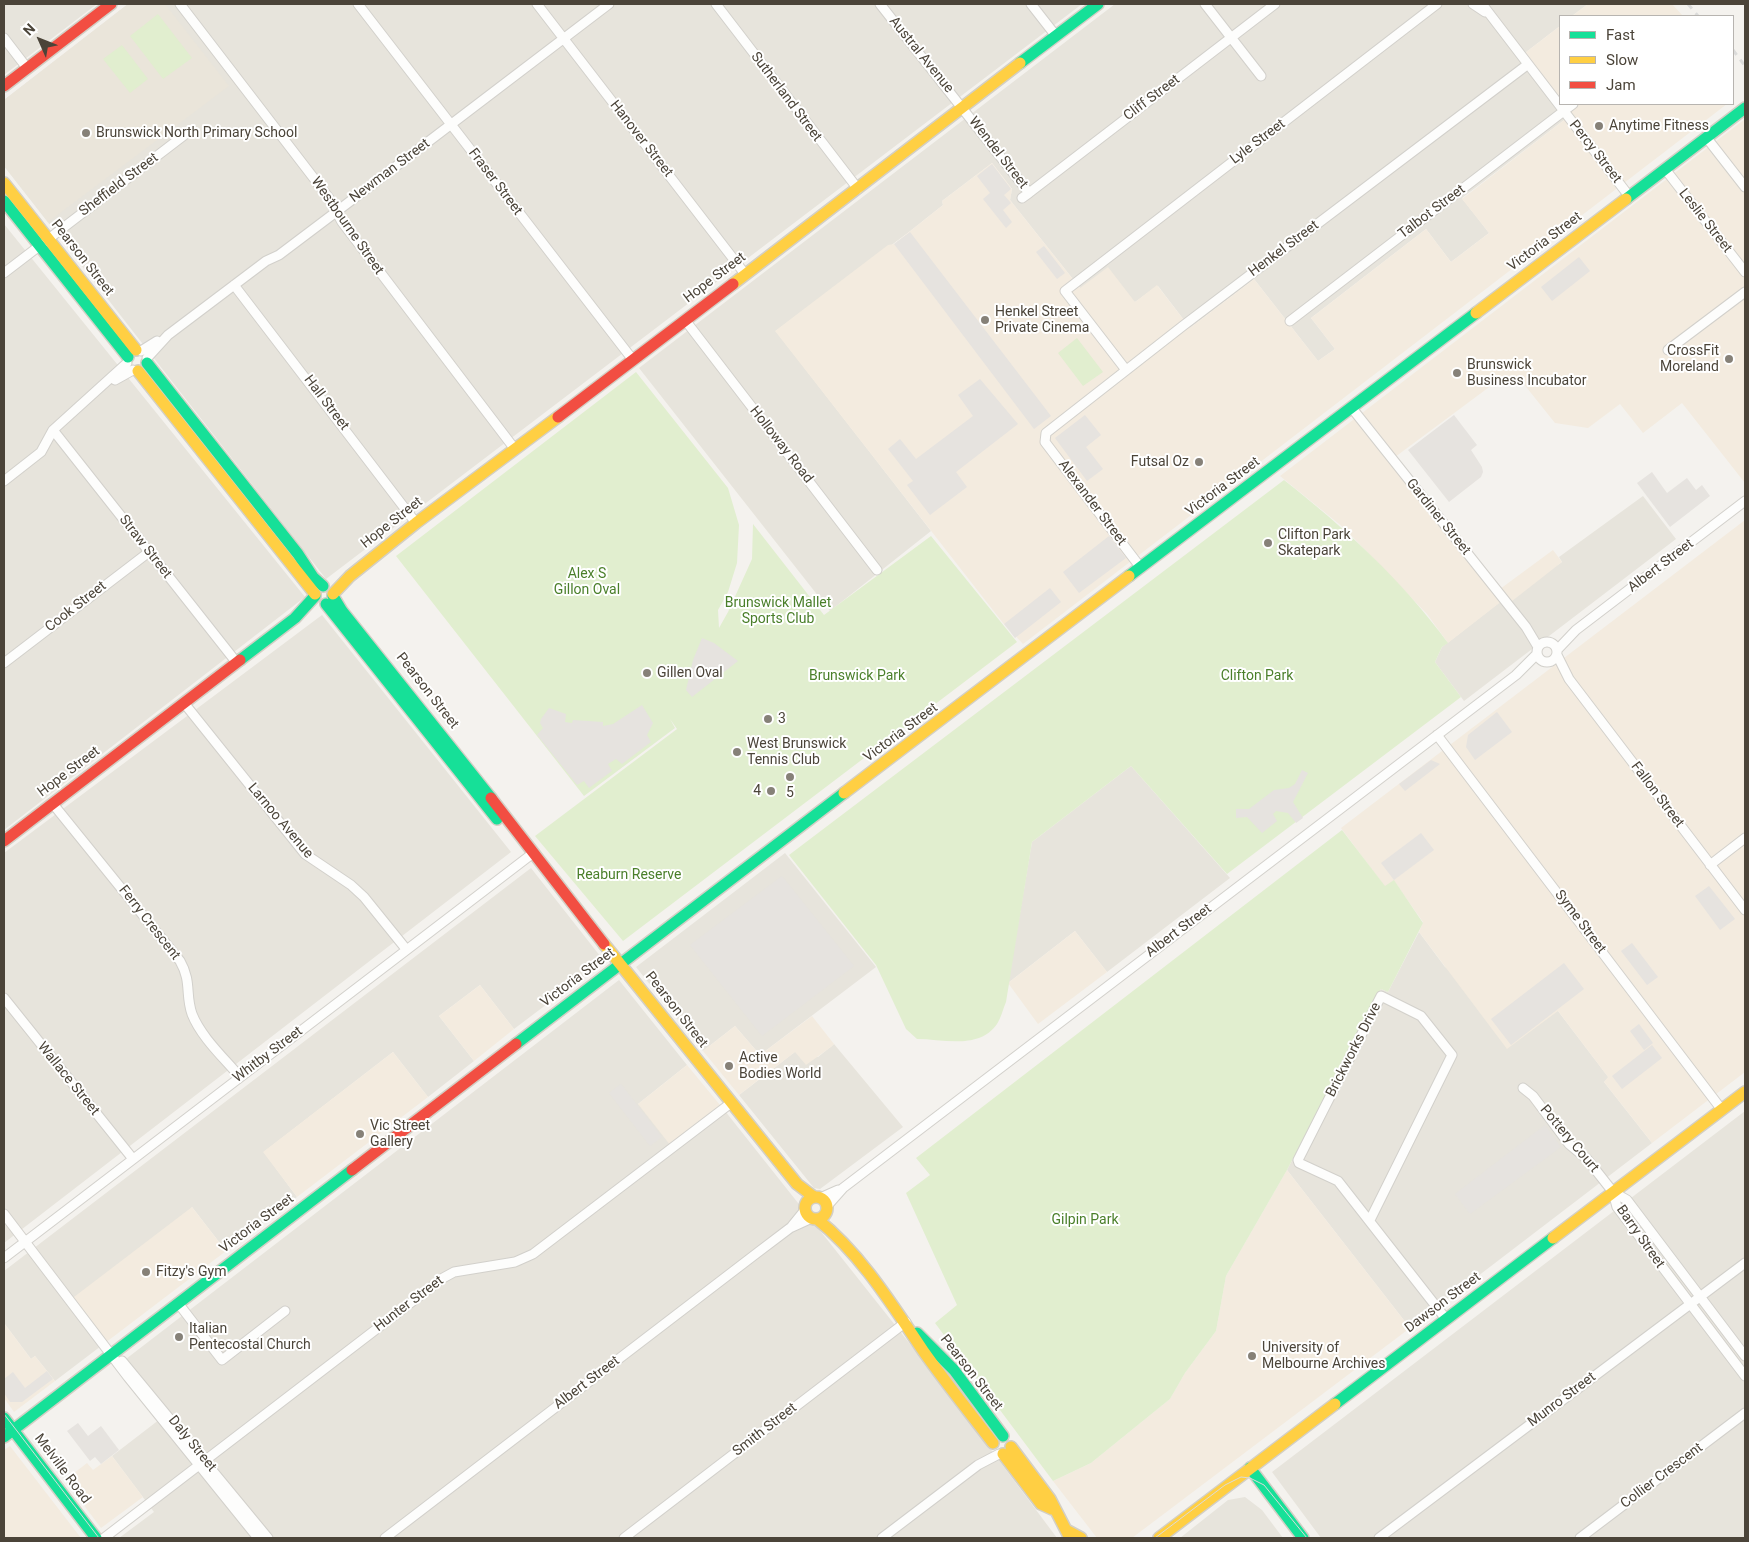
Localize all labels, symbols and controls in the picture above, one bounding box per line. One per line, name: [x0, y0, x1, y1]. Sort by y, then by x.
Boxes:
street label: Austral Avenue: [885, 13, 957, 97]
north arrow: [15, 15, 65, 65]
legend: [1559, 15, 1734, 105]
text: N: [20, 20, 38, 39]
text: Fast: [1606, 26, 1635, 44]
street label: Sutherland Street: [747, 49, 825, 145]
text: Slow: [1606, 51, 1638, 69]
street label: Cliff Street: [1121, 71, 1183, 125]
text: Jam: [1606, 76, 1636, 94]
street label: Hanover Street: [606, 97, 676, 181]
street label: Wendel Street: [965, 114, 1031, 192]
street label: Lyle Street: [1227, 116, 1289, 168]
street label: Percy Street: [1565, 117, 1625, 187]
place label: Anytime Fitness: [1609, 118, 1709, 134]
marker: Anytime Fitness: [1593, 120, 1605, 132]
place label: Brunswick North Primary School: [96, 125, 297, 141]
marker: Brunswick North Primary School: [80, 127, 92, 139]
street label: Newman Street: [347, 135, 433, 207]
street label: Fraser Street: [464, 145, 526, 219]
street label: Sheffield Street: [76, 150, 162, 220]
street label: Westbourne Street: [307, 174, 387, 278]
street label: Talbot Street: [1395, 181, 1469, 243]
street label: Leslie Street: [1675, 186, 1735, 256]
street label: Victoria Street: [1505, 209, 1585, 275]
street label: Pearson Street: [47, 217, 117, 299]
street label: Henkel Street: [1246, 217, 1322, 281]
street label: Hope Street: [681, 249, 749, 307]
place label: Henkel Street Private Cinema: [995, 304, 1089, 336]
marker: Henkel Street Private Cinema: [979, 314, 991, 326]
place label: CrossFit Moreland: [1660, 343, 1719, 376]
marker: CrossFit Moreland: [1723, 353, 1735, 365]
place label: Brunswick Business Incubator: [1467, 357, 1586, 390]
marker: Brunswick Business Incubator: [1451, 367, 1463, 379]
street label: Hall Street: [300, 372, 352, 434]
street label: Holloway Road: [746, 403, 816, 487]
place label: Futsal Oz: [1131, 454, 1189, 470]
street label: Victoria Street: [1183, 454, 1263, 520]
marker: Futsal Oz: [1193, 456, 1205, 468]
street label: Alexander Street: [1054, 457, 1130, 549]
street label: Gardiner Street: [1402, 475, 1474, 559]
street label: Hope Street: [358, 494, 426, 552]
street label: Straw Street: [115, 512, 175, 582]
place label: Clifton Park Skatepark: [1278, 527, 1351, 560]
street label: Albert Street: [1625, 536, 1697, 596]
marker: Clifton Park Skatepark: [1262, 537, 1274, 549]
park label: Alex S Gillon Oval: [554, 566, 620, 598]
street label: Cook Street: [42, 578, 110, 636]
park label: Brunswick Mallet Sports Club: [725, 595, 831, 628]
street label: Pearson Street: [392, 650, 462, 732]
place label: Gillen Oval: [657, 665, 723, 681]
marker: Gillen Oval: [641, 667, 653, 679]
park label: Brunswick Park: [809, 668, 905, 684]
park label: Clifton Park: [1221, 668, 1293, 684]
street label: Victoria Street: [861, 700, 941, 766]
place label: 3: [778, 711, 786, 727]
marker: 3: [762, 713, 774, 725]
place label: West Brunswick Tennis Club: [747, 736, 846, 769]
street label: Hope Street: [35, 743, 103, 801]
marker: West Brunswick Tennis Club: [731, 746, 743, 758]
street label: Fallon Street: [1627, 759, 1687, 831]
marker: 5: [784, 771, 796, 783]
street label: Larnoo Avenue: [244, 780, 316, 862]
place label: 4: [753, 783, 761, 799]
marker: 4: [765, 785, 777, 797]
place label: 5: [786, 785, 794, 801]
park label: Reaburn Reserve: [577, 867, 681, 883]
street label: Ferry Crescent: [115, 882, 183, 964]
street label: Syme Street: [1551, 887, 1609, 957]
street label: Albert Street: [1143, 901, 1215, 961]
street label: Victoria Street: [538, 945, 618, 1011]
street label: Pearson Street: [641, 969, 711, 1051]
street label: Brickworks Drive: [1323, 1000, 1385, 1100]
street label: Whitby Street: [230, 1023, 306, 1087]
street label: Wallace Street: [33, 1039, 103, 1119]
place label: Active Bodies World: [739, 1050, 821, 1082]
marker: Active Bodies World: [723, 1060, 735, 1072]
street label: Pottery Court: [1536, 1102, 1602, 1176]
place label: Vic Street Gallery: [370, 1118, 430, 1150]
marker: Vic Street Gallery: [354, 1128, 366, 1140]
street label: Victoria Street: [217, 1191, 297, 1257]
street label: Barry Street: [1612, 1202, 1668, 1272]
park label: Gilpin Park: [1051, 1212, 1119, 1228]
place label: Fitzy's Gym: [156, 1264, 226, 1280]
marker: Fitzy's Gym: [140, 1266, 152, 1278]
street label: Dawson Street: [1402, 1269, 1484, 1337]
street label: Hunter Street: [371, 1272, 447, 1336]
place label: Italian Pentecostal Church: [189, 1321, 311, 1354]
marker: Italian Pentecostal Church: [173, 1331, 185, 1343]
street label: Pearson Street: [936, 1332, 1006, 1414]
place label: University of Melbourne Archives: [1262, 1340, 1386, 1372]
marker: University of Melbourne Archives: [1246, 1350, 1258, 1362]
street label: Albert Street: [551, 1353, 623, 1413]
street label: Munro Street: [1525, 1369, 1599, 1431]
street label: Smith Street: [730, 1400, 800, 1460]
street label: Daly Street: [164, 1413, 220, 1475]
street label: Melville Road: [30, 1431, 94, 1507]
street label: Collier Crescent: [1618, 1440, 1706, 1512]

